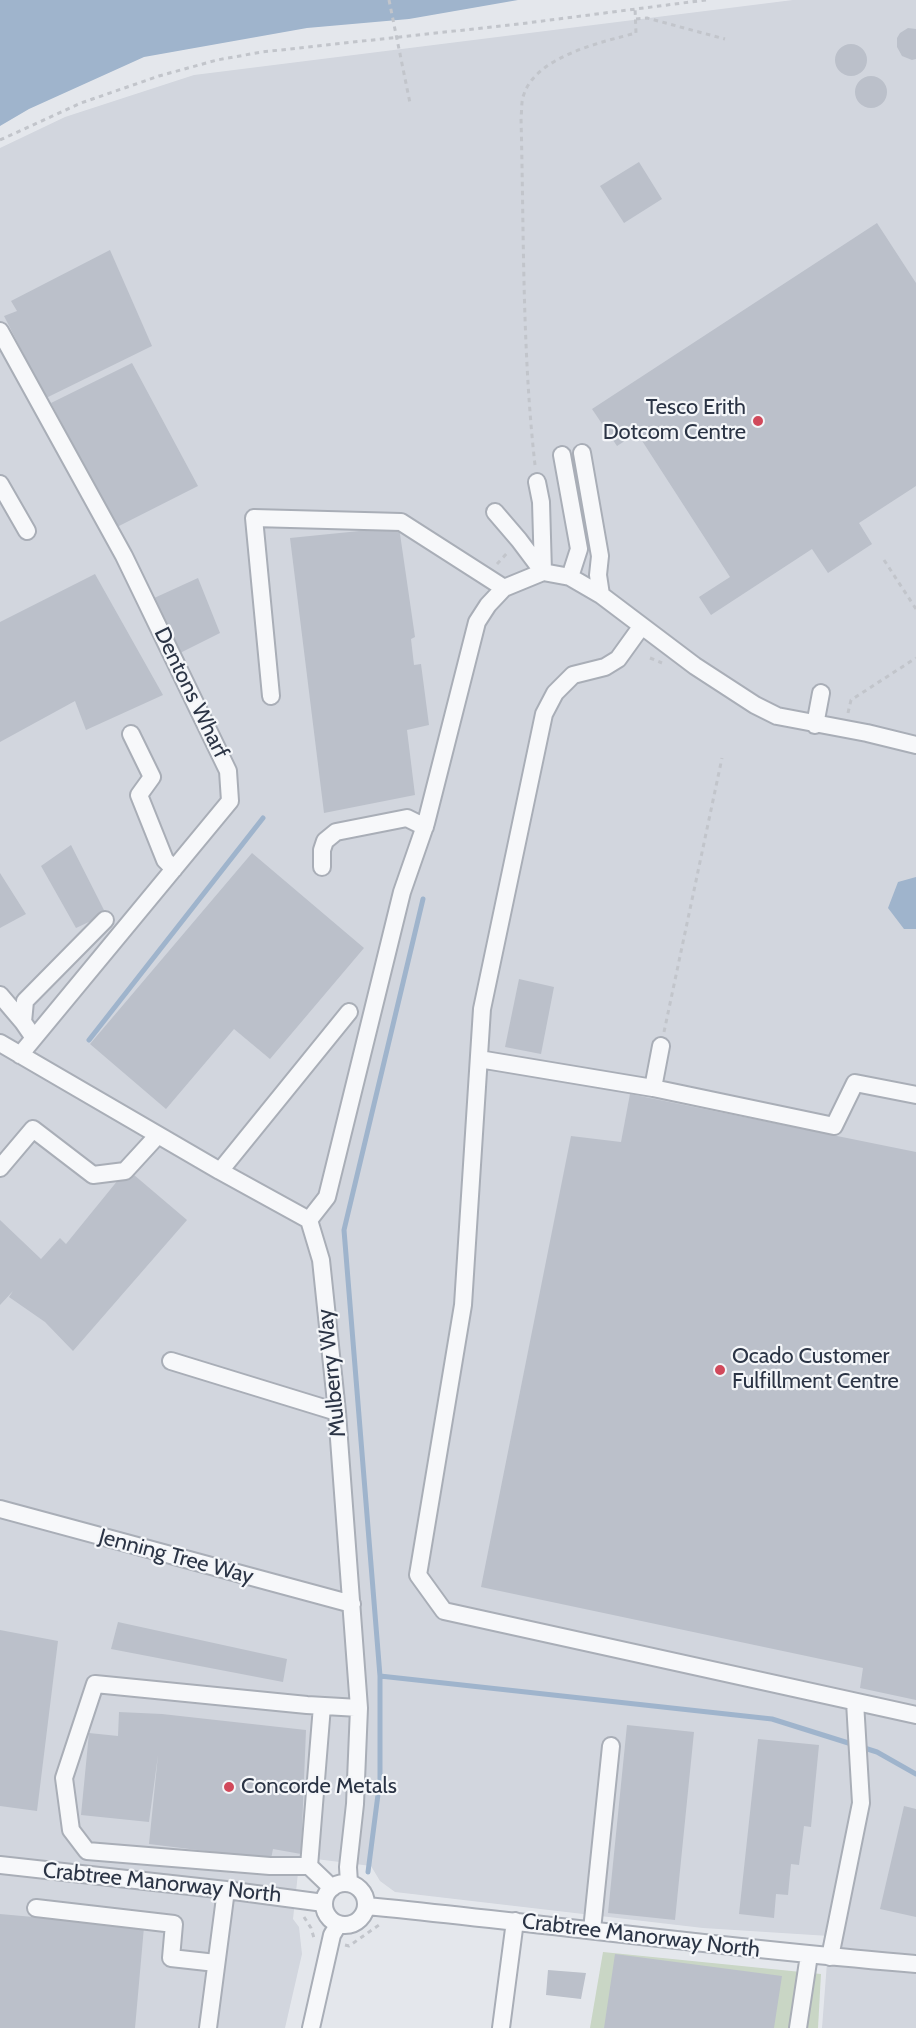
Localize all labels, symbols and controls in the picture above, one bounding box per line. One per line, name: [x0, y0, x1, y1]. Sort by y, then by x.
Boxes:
place label: Tesco Erith Dotcom Centre: [603, 395, 746, 446]
marker: Tesco Erith Dotcom Centre: [751, 414, 765, 428]
street label: Dentons Wharf: [148, 623, 234, 763]
street label: Mulberry Way: [312, 1308, 352, 1438]
place label: Ocado Customer Fulfillment Centre: [732, 1344, 899, 1396]
marker: Ocado Customer Fulfillment Centre: [713, 1363, 727, 1377]
street label: Jenning Tree Way: [96, 1524, 256, 1590]
place label: Concorde Metals: [241, 1774, 397, 1800]
marker: Concorde Metals: [222, 1780, 236, 1794]
street label: Crabtree Manorway North: [41, 1857, 283, 1909]
street label: Crabtree Manorway North: [520, 1908, 762, 1964]

